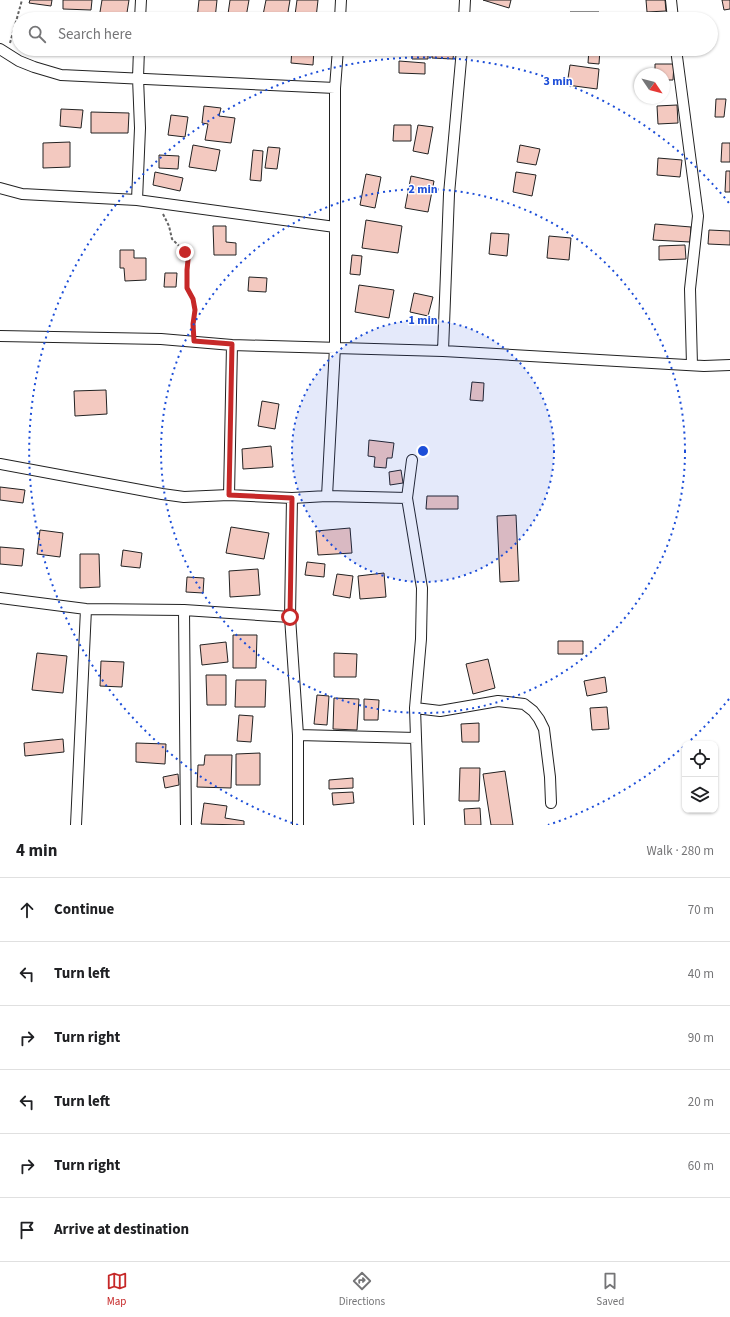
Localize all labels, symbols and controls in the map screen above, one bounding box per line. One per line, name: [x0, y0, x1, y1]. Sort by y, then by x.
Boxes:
search box: [12, 12, 718, 56]
icon: search: [26, 23, 48, 45]
text: Search here: [58, 24, 132, 45]
north arrow: [634, 68, 670, 104]
text: 3 min: [543, 73, 573, 90]
text: 2 min: [408, 181, 438, 198]
route end: [176, 243, 194, 261]
text: 1 min: [408, 312, 438, 329]
centre of rings: [416, 444, 430, 458]
route start: [281, 608, 299, 626]
map controls: [682, 741, 718, 813]
button: locate: [682, 741, 718, 777]
button: layers: [682, 777, 718, 813]
text: 4 min: [16, 839, 57, 863]
text: Walk · 280 m: [646, 842, 714, 860]
icon: ahead: [16, 899, 38, 921]
text: Continue: [54, 899, 114, 920]
text: 70 m: [688, 901, 714, 919]
icon: left: [16, 963, 38, 985]
text: Turn left: [54, 963, 110, 984]
text: 40 m: [688, 965, 714, 983]
icon: right: [16, 1027, 38, 1049]
text: Turn right: [54, 1027, 120, 1048]
text: 90 m: [688, 1029, 714, 1047]
icon: left: [16, 1091, 38, 1113]
text: Turn left: [54, 1091, 110, 1112]
text: 20 m: [688, 1093, 714, 1111]
icon: right: [16, 1155, 38, 1177]
text: Turn right: [54, 1155, 120, 1176]
text: 60 m: [688, 1157, 714, 1175]
icon: arrive: [16, 1219, 38, 1241]
text: Arrive at destination: [54, 1219, 189, 1240]
tab: Map: [106, 1270, 128, 1309]
tab: Directions: [339, 1270, 385, 1309]
tab: Saved: [596, 1270, 624, 1309]

